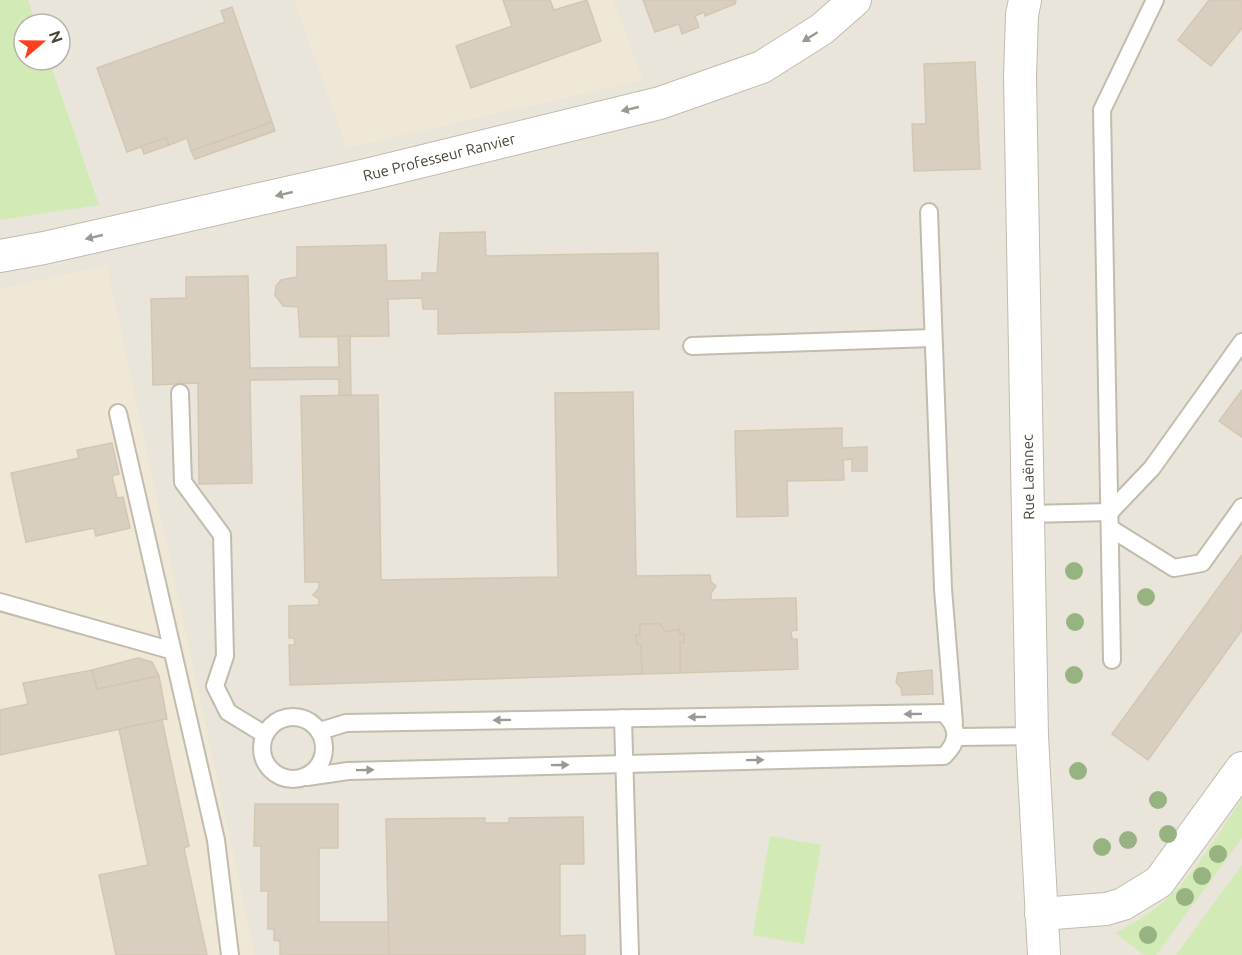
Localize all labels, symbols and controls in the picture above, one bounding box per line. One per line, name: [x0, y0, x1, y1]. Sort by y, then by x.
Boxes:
north arrow: [12, 12, 72, 72]
text: N: [46, 28, 67, 46]
one-way arrow: [802, 31, 818, 42]
one-way arrow: [621, 105, 640, 115]
street label: Rue Professeur Ranvier: [361, 130, 517, 184]
one-way arrow: [274, 189, 293, 199]
one-way arrow: [84, 233, 103, 243]
street label: Rue Laënnec: [1019, 434, 1037, 520]
one-way arrow: [904, 709, 923, 719]
one-way arrow: [688, 712, 707, 722]
one-way arrow: [493, 715, 512, 725]
one-way arrow: [745, 756, 764, 765]
one-way arrow: [550, 761, 569, 770]
one-way arrow: [356, 766, 375, 775]

